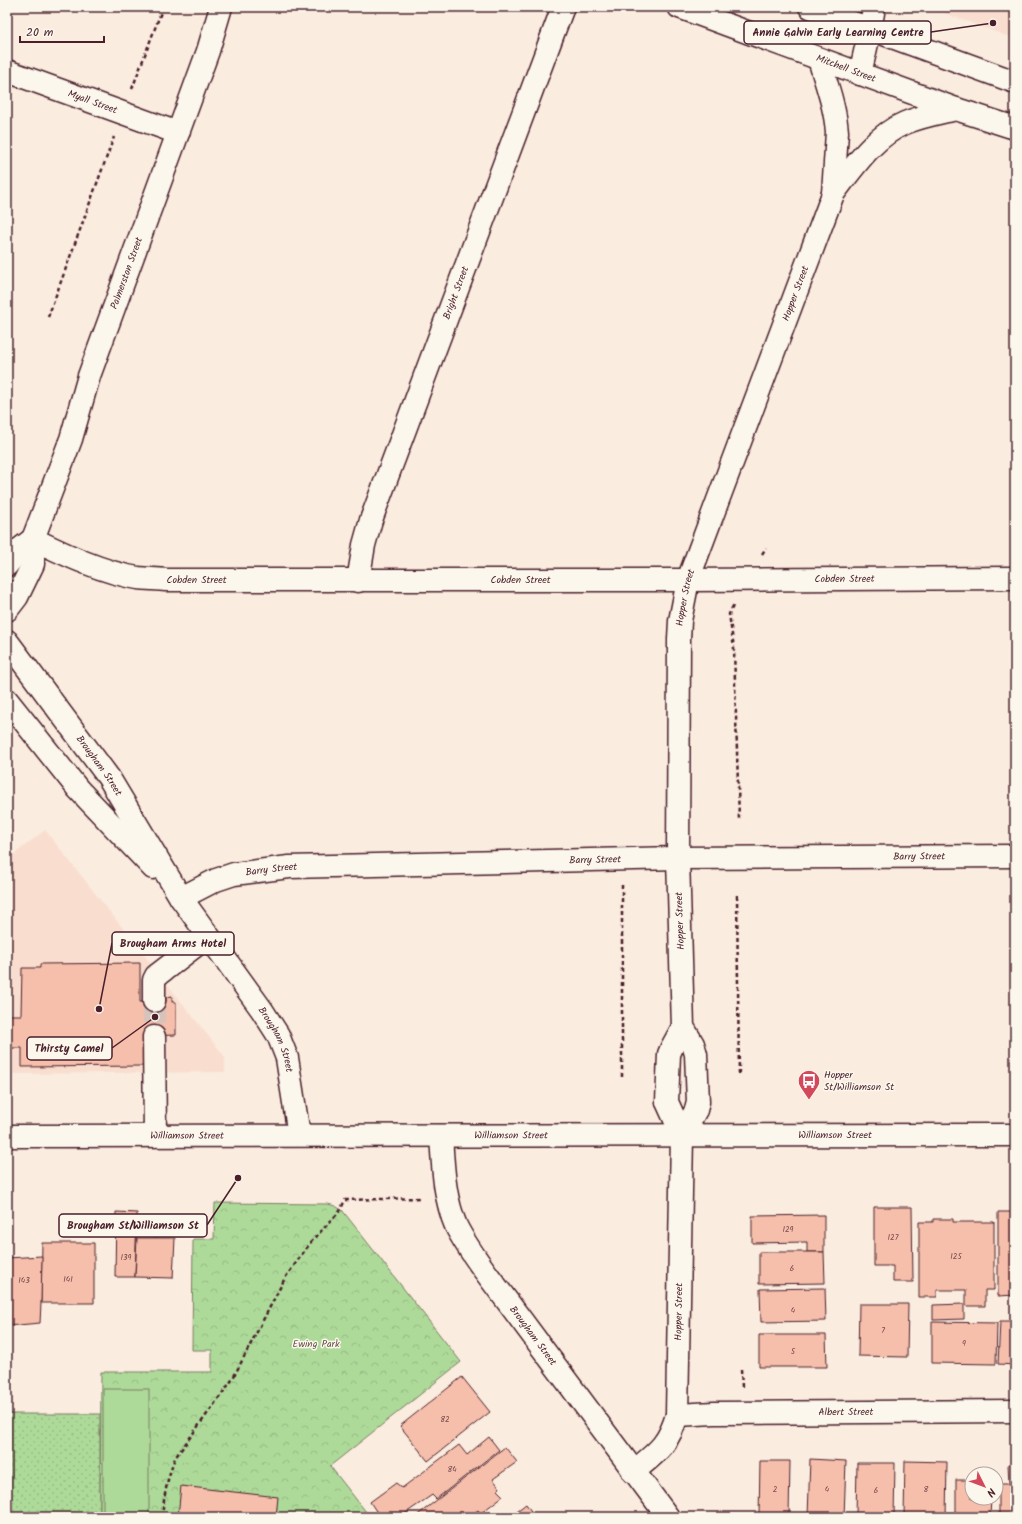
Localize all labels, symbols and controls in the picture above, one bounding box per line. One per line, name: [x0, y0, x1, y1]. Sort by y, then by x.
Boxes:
scale bar: [20, 18, 104, 44]
callout: Annie Galvin Early Learning Centre: [744, 21, 931, 44]
text: 20 m: [26, 23, 54, 42]
text: Annie Galvin Early Learning Centre: [752, 24, 924, 42]
street label: Mitchell Street: [814, 50, 878, 87]
street label: Myall Street: [66, 86, 120, 118]
street label: Palmerston Street: [106, 235, 147, 312]
street label: Hopper Street: [778, 263, 813, 323]
street label: Bright Street: [439, 264, 473, 322]
street label: Hopper Street: [672, 567, 699, 627]
street label: Cobden Street: [814, 571, 875, 587]
street label: Cobden Street: [167, 572, 227, 588]
street label: Cobden Street: [491, 572, 551, 588]
street label: Brougham Street: [72, 732, 126, 799]
street label: Barry Street: [893, 848, 945, 865]
street label: Barry Street: [569, 851, 621, 869]
street label: Barry Street: [245, 859, 297, 880]
street label: Hopper Street: [671, 892, 689, 950]
callout: Brougham Arms Hotel: [112, 932, 234, 955]
text: Brougham Arms Hotel: [120, 935, 226, 953]
street label: Brougham Street: [254, 1004, 297, 1073]
callout: Thirsty Camel: [27, 1037, 112, 1060]
text: Thirsty Camel: [35, 1040, 103, 1058]
place label: Hopper St/Williamson St: [824, 1067, 894, 1095]
bus stop icon: Hopper St/Williamson St: [796, 1068, 822, 1101]
street label: Williamson Street: [474, 1127, 548, 1144]
street label: Williamson Street: [798, 1127, 872, 1143]
street label: Williamson Street: [150, 1128, 224, 1144]
callout: Brougham St/Williamson St: [59, 1214, 207, 1237]
text: Brougham St/Williamson St: [67, 1217, 200, 1235]
house number: 129: [782, 1223, 794, 1236]
house number: 127: [888, 1231, 899, 1244]
house number: 125: [950, 1250, 962, 1263]
house number: 139: [121, 1251, 132, 1264]
house number: 6: [790, 1262, 794, 1275]
house number: 141: [63, 1273, 73, 1286]
house number: 143: [18, 1274, 30, 1287]
street label: Hopper Street: [670, 1282, 687, 1341]
street label: Brougham Street: [505, 1303, 561, 1369]
house number: 4: [791, 1304, 796, 1317]
house number: 7: [881, 1324, 885, 1337]
park label: Ewing Park: [292, 1336, 340, 1352]
house number: 9: [962, 1337, 966, 1350]
house number: 5: [791, 1345, 796, 1358]
street label: Albert Street: [818, 1404, 874, 1420]
house number: 82: [440, 1413, 450, 1426]
house number: 84: [447, 1463, 457, 1476]
north arrow: [964, 1466, 1004, 1506]
house number: 2: [773, 1483, 778, 1496]
house number: 4: [825, 1483, 830, 1496]
house number: 8: [924, 1483, 929, 1496]
text: N: [982, 1483, 1000, 1501]
house number: 6: [874, 1484, 878, 1497]

